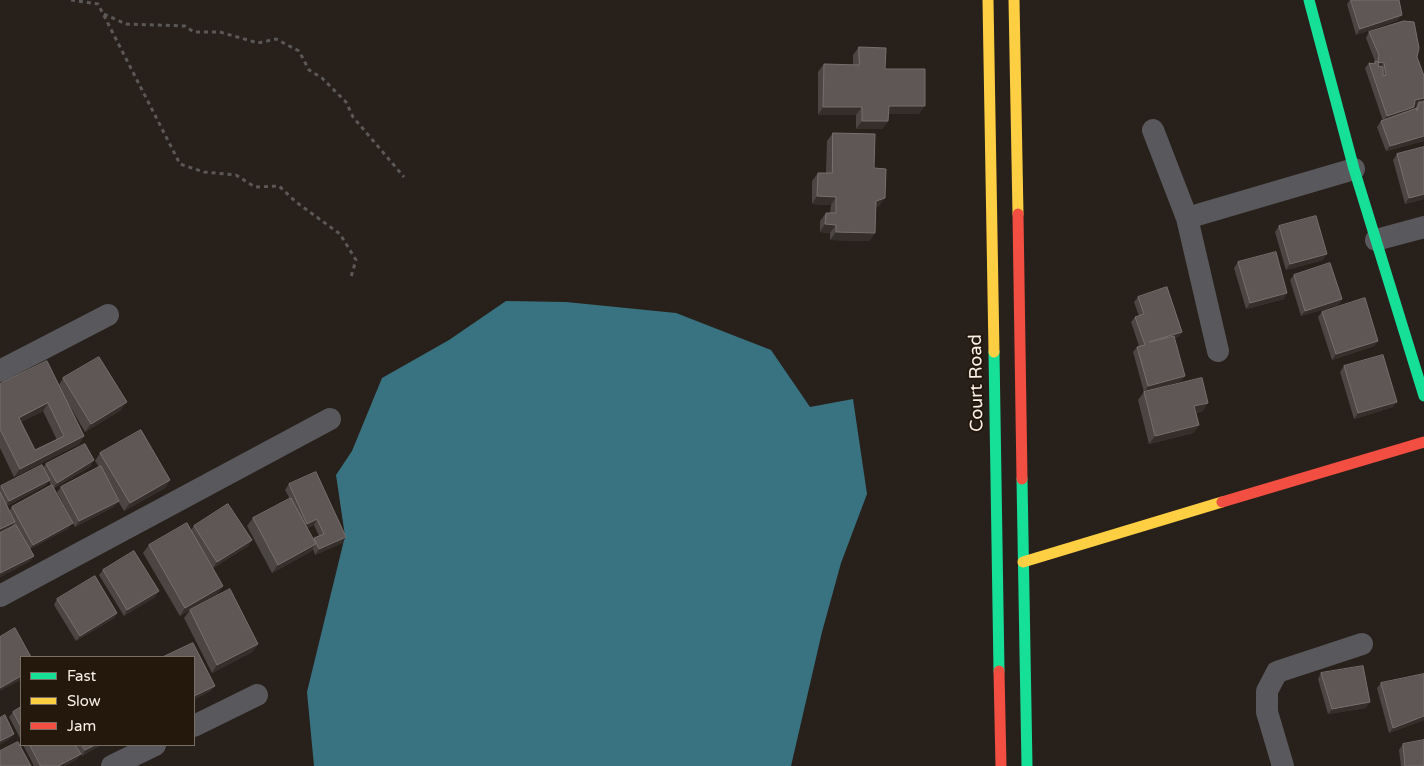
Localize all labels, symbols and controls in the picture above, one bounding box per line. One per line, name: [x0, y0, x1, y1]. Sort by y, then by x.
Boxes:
street label: Court Road: [965, 334, 989, 432]
legend: [20, 656, 195, 746]
text: Fast: [67, 667, 96, 685]
text: Slow: [67, 692, 101, 710]
text: Jam: [67, 717, 96, 735]

